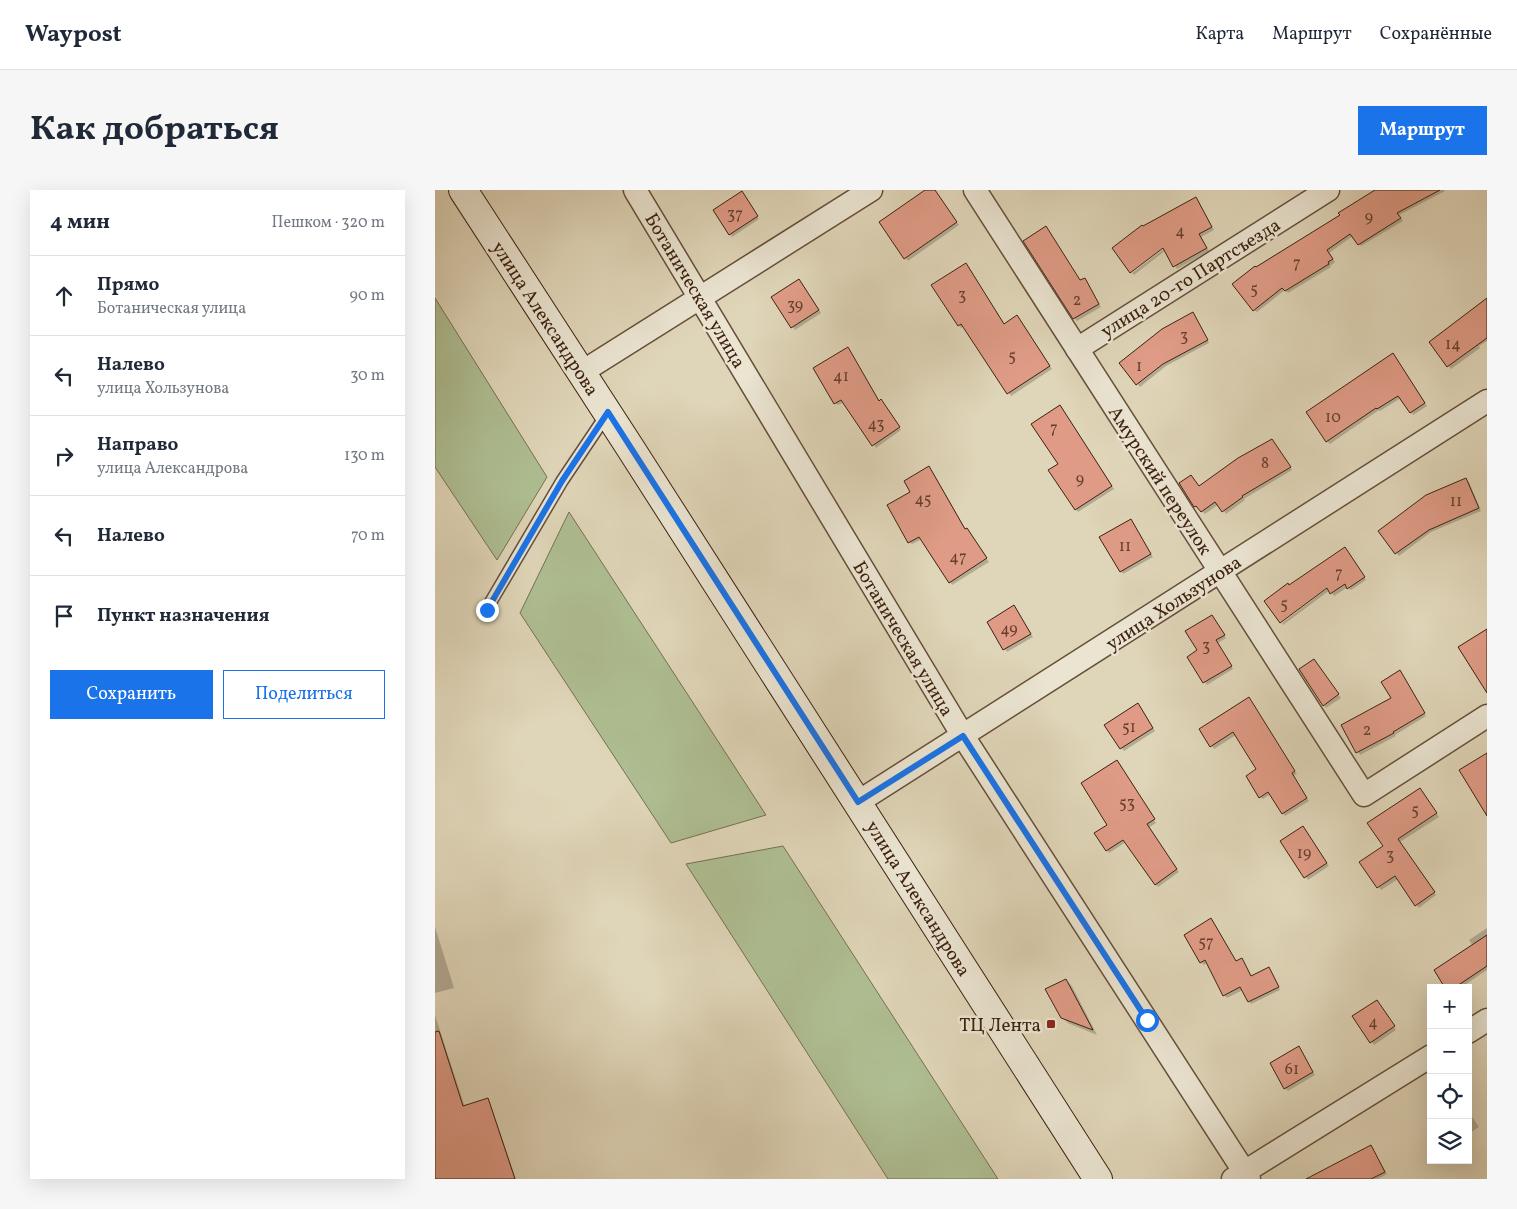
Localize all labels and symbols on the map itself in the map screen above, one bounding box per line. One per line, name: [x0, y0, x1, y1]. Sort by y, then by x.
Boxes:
house number: 37: [727, 204, 743, 226]
house number: 9: [1365, 207, 1373, 229]
street label: Ботаническая улица: [638, 208, 751, 374]
street label: улица 20-го Партсъезда: [1096, 213, 1286, 345]
house number: 4: [1175, 221, 1185, 243]
street label: улица Александрова: [484, 237, 604, 402]
house number: 7: [1293, 253, 1301, 275]
house number: 5: [1250, 279, 1258, 301]
house number: 3: [958, 285, 966, 307]
house number: 2: [1073, 290, 1081, 312]
house number: 39: [787, 295, 803, 317]
house number: 3: [1180, 326, 1188, 348]
house number: 14: [1445, 334, 1461, 356]
house number: 5: [1008, 346, 1016, 368]
house number: 1: [1136, 356, 1142, 378]
house number: 41: [833, 366, 849, 388]
street label: Амурский переулок: [1101, 402, 1217, 561]
house number: 10: [1325, 407, 1341, 429]
house number: 43: [867, 414, 885, 436]
house number: 7: [1050, 418, 1058, 440]
house number: 8: [1261, 453, 1269, 475]
house number: 9: [1076, 469, 1084, 491]
house number: 45: [915, 489, 931, 511]
house number: 11: [1450, 491, 1462, 513]
house number: 11: [1119, 536, 1131, 558]
house number: 47: [949, 547, 967, 569]
street label: улица Хользунова: [1101, 550, 1247, 657]
street label: Ботаническая улица: [846, 556, 959, 722]
house number: 7: [1335, 563, 1343, 585]
house number: 5: [1280, 594, 1288, 616]
route end: [476, 599, 499, 622]
house number: 49: [1000, 619, 1018, 641]
house number: 3: [1202, 636, 1210, 658]
house number: 51: [1122, 717, 1136, 739]
house number: 2: [1363, 720, 1371, 742]
house number: 53: [1119, 793, 1135, 815]
house number: 5: [1411, 800, 1419, 822]
street label: улица Александрова: [859, 816, 976, 982]
house number: 19: [1297, 843, 1311, 865]
house number: 3: [1386, 845, 1394, 867]
house number: 57: [1198, 932, 1214, 954]
route start: [1136, 1009, 1159, 1032]
house number: 4: [1368, 1012, 1378, 1034]
place label: ТЦ Лента: [959, 1013, 1041, 1039]
marker: ТЦ Лента: [1045, 1018, 1057, 1030]
house number: 61: [1285, 1059, 1299, 1081]

